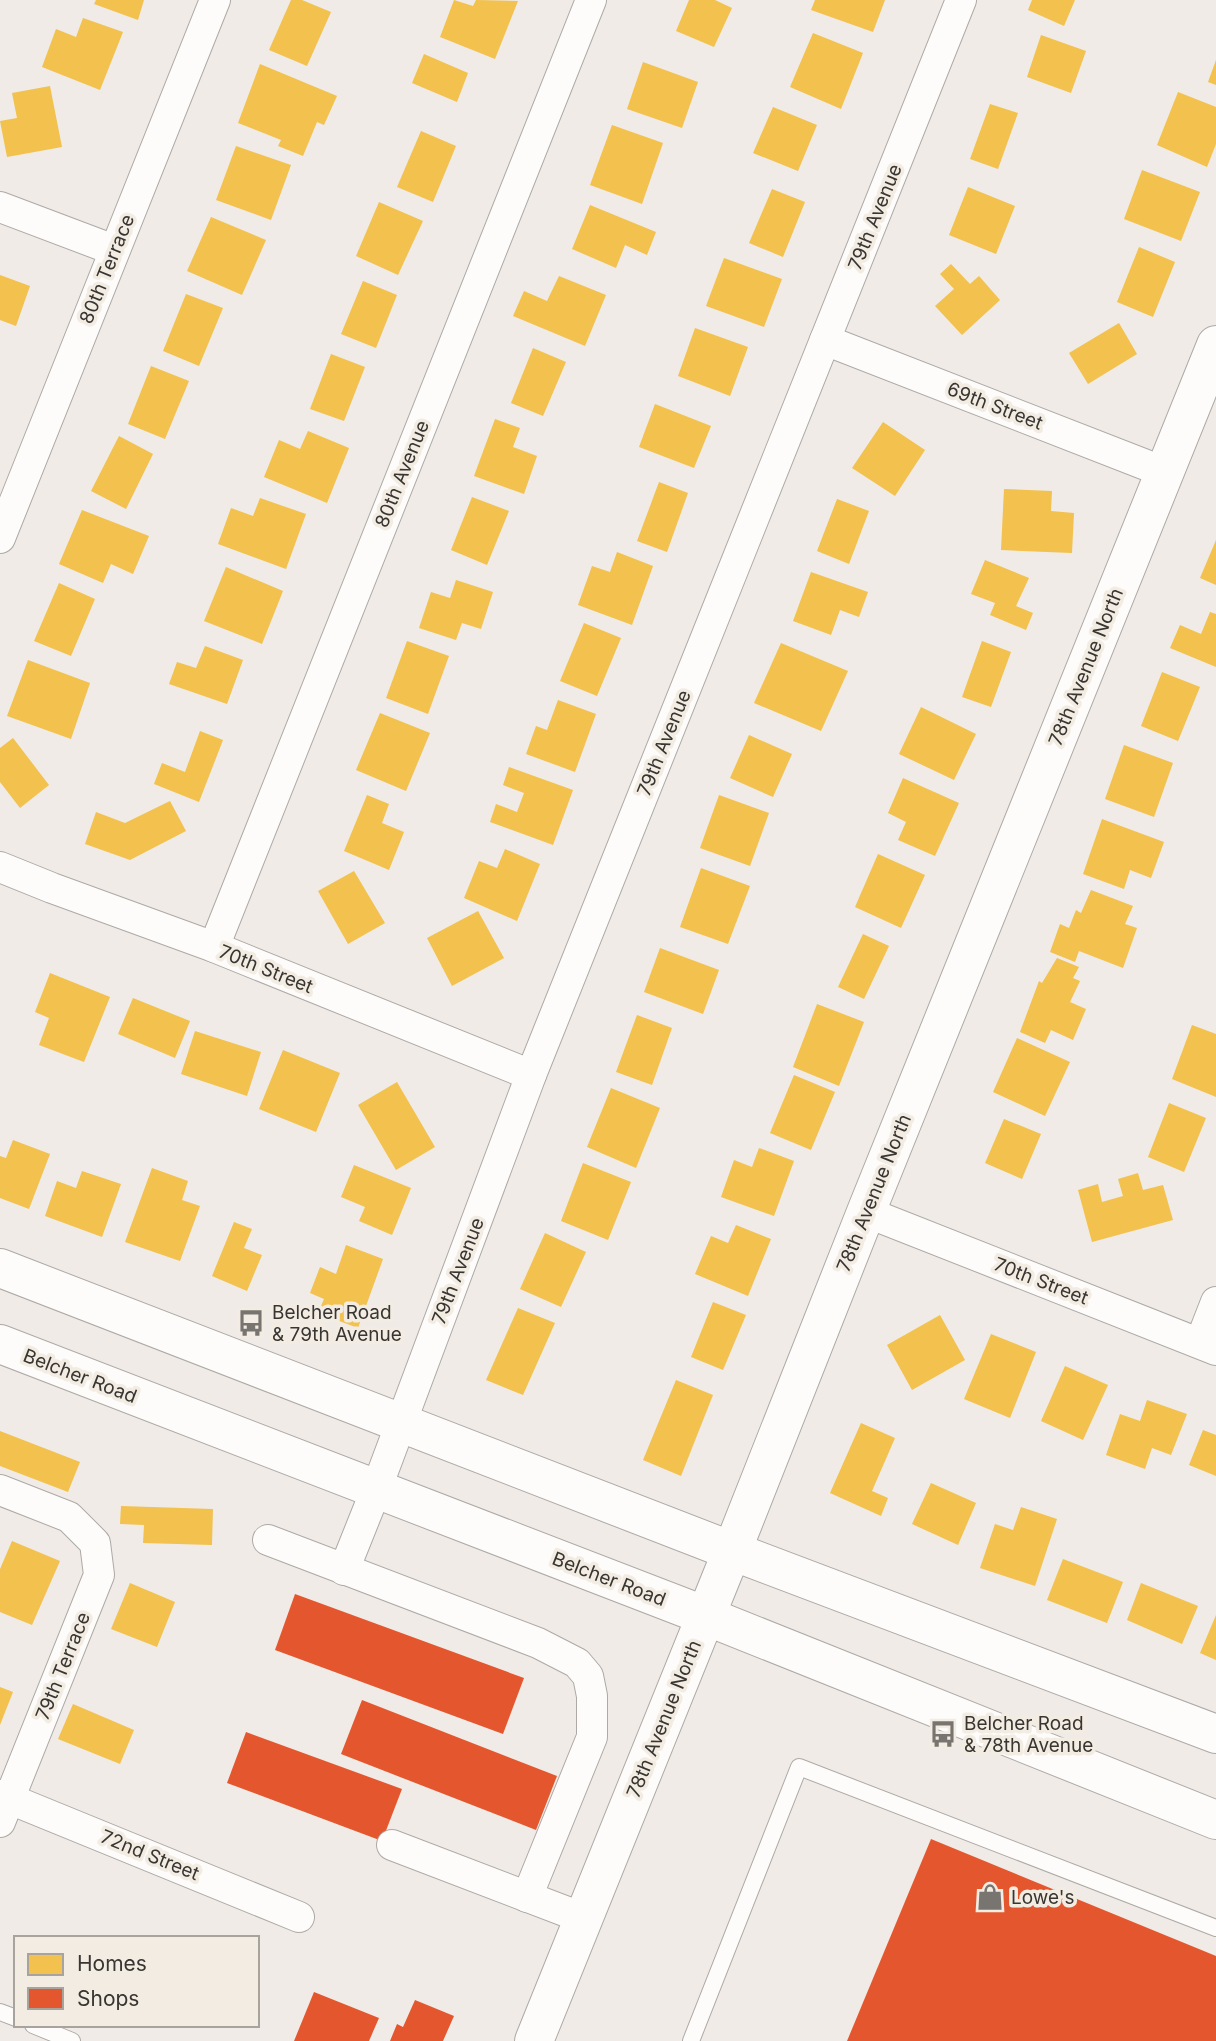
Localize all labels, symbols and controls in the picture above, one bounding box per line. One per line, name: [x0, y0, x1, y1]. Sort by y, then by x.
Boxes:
street label: 79th Avenue: [843, 161, 907, 273]
street label: 80th Terrace: [75, 211, 139, 327]
street label: 69th Street: [944, 377, 1046, 435]
street label: 80th Avenue: [370, 417, 434, 531]
street label: 78th Avenue North: [1044, 585, 1128, 749]
street label: 79th Avenue: [632, 687, 696, 799]
street label: 70th Street: [216, 940, 316, 998]
street label: 78th Avenue North: [832, 1111, 916, 1275]
street label: 79th Avenue: [427, 1215, 489, 1327]
street label: 70th Street: [991, 1252, 1091, 1310]
place label: Belcher Road & 79th Avenue: [272, 1301, 402, 1346]
bus stop icon: Belcher Road & 79th Avenue: [236, 1308, 266, 1338]
street label: Belcher Road: [20, 1344, 140, 1408]
street label: Belcher Road: [549, 1547, 669, 1611]
street label: 79th Terrace: [31, 1609, 95, 1723]
street label: 78th Avenue North: [622, 1637, 706, 1801]
place label: Belcher Road & 78th Avenue: [964, 1712, 1093, 1757]
bus stop icon: Belcher Road & 78th Avenue: [928, 1719, 958, 1749]
street label: 72nd Street: [97, 1825, 203, 1885]
shop icon: Lowe's: [975, 1882, 1005, 1912]
place label: Lowe's: [1011, 1886, 1075, 1909]
legend: [14, 1936, 259, 2027]
text: Homes: [77, 1951, 147, 1976]
text: Shops: [77, 1986, 139, 2011]

